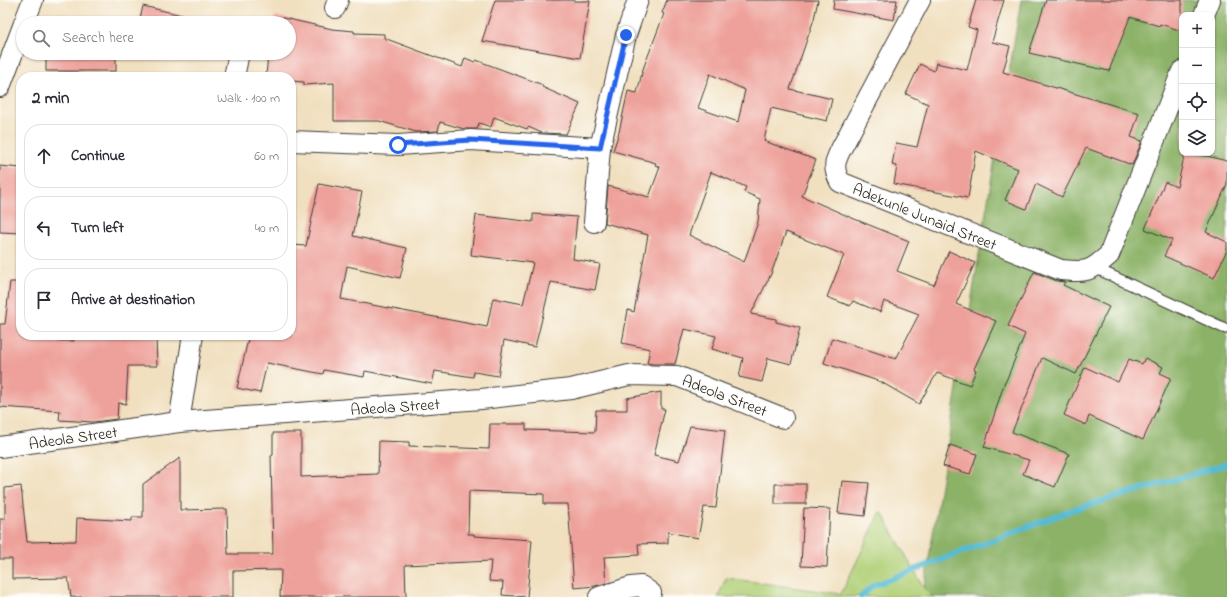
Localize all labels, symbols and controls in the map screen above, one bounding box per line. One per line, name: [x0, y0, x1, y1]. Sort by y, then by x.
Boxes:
map controls: [1179, 12, 1215, 156]
button: +: [1179, 12, 1215, 48]
search box: [16, 16, 296, 60]
route end: [617, 26, 635, 44]
icon: search: [30, 27, 52, 49]
text: Search here: [62, 27, 134, 49]
button: −: [1179, 48, 1215, 84]
button: locate: [1179, 84, 1215, 120]
text: 2 min: [32, 86, 69, 111]
text: Walk · 100 m: [217, 89, 280, 108]
button: layers: [1179, 120, 1215, 156]
route start: [389, 136, 407, 154]
icon: ahead: [33, 145, 55, 167]
text: Continue: [71, 145, 125, 167]
text: 60 m: [254, 147, 279, 166]
street label: Adekunle Junaid Street: [849, 178, 1000, 258]
icon: left: [33, 217, 55, 239]
text: Turn left: [71, 217, 124, 239]
text: 40 m: [255, 219, 279, 238]
icon: arrive: [33, 289, 55, 311]
text: Arrive at destination: [71, 289, 195, 311]
street label: Adeola Street: [678, 370, 771, 424]
street label: Adeola Street: [350, 393, 441, 423]
street label: Adeola Street: [27, 421, 120, 457]

